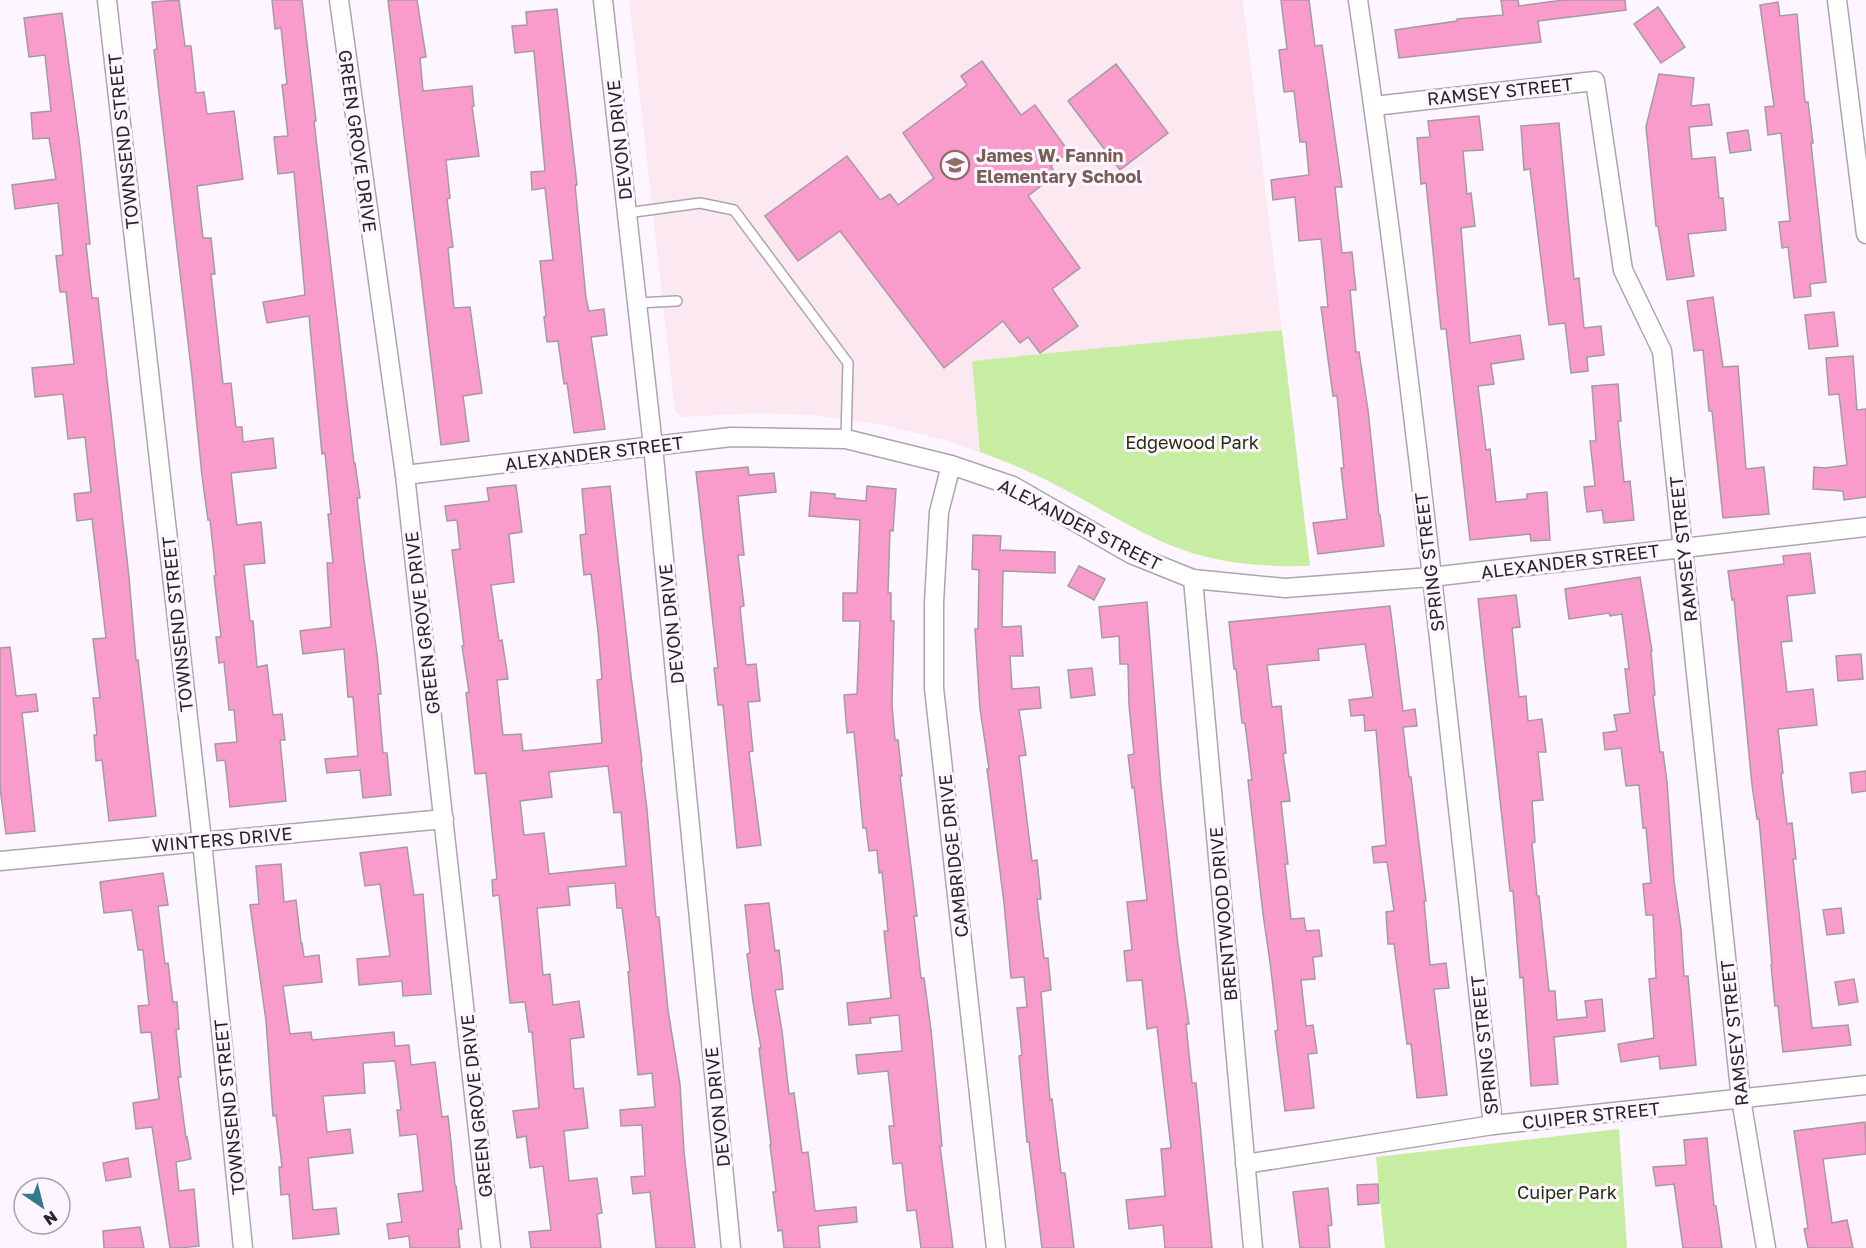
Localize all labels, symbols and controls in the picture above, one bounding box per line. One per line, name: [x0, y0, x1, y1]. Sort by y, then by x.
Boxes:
street label: GREEN GROVE DRIVE: [334, 48, 382, 234]
street label: TOWNSEND STREET: [103, 52, 143, 230]
street label: RAMSEY STREET: [1426, 72, 1574, 110]
street label: DEVON DRIVE: [602, 79, 636, 201]
place label: James W. Fannin Elementary School: [976, 144, 1142, 187]
school or university icon: James W. Fannin Elementary School: [939, 149, 971, 181]
street label: ALEXANDER STREET: [504, 431, 684, 475]
park label: Edgewood Park: [1125, 431, 1259, 453]
street label: ALEXANDER STREET: [995, 473, 1165, 575]
street label: RAMSEY STREET: [1664, 475, 1702, 623]
street label: SPRING STREET: [1410, 491, 1448, 633]
street label: GREEN GROVE DRIVE: [400, 530, 444, 716]
street label: TOWNSEND STREET: [157, 535, 197, 713]
street label: ALEXANDER STREET: [1480, 539, 1660, 583]
street label: DEVON DRIVE: [654, 563, 688, 685]
street label: CAMBRIDGE DRIVE: [934, 773, 972, 939]
street label: WINTERS DRIVE: [151, 822, 293, 856]
street label: BRENTWOOD DRIVE: [1204, 826, 1242, 1002]
street label: RAMSEY STREET: [1715, 959, 1753, 1107]
street label: SPRING STREET: [1466, 974, 1502, 1116]
street label: GREEN GROVE DRIVE: [455, 1013, 497, 1199]
street label: TOWNSEND STREET: [209, 1018, 249, 1196]
street label: DEVON DRIVE: [700, 1046, 734, 1168]
street label: CUIPER STREET: [1521, 1097, 1661, 1133]
north arrow: [12, 1176, 72, 1236]
park label: Cuiper Park: [1517, 1181, 1617, 1203]
text: N: [40, 1207, 61, 1230]

